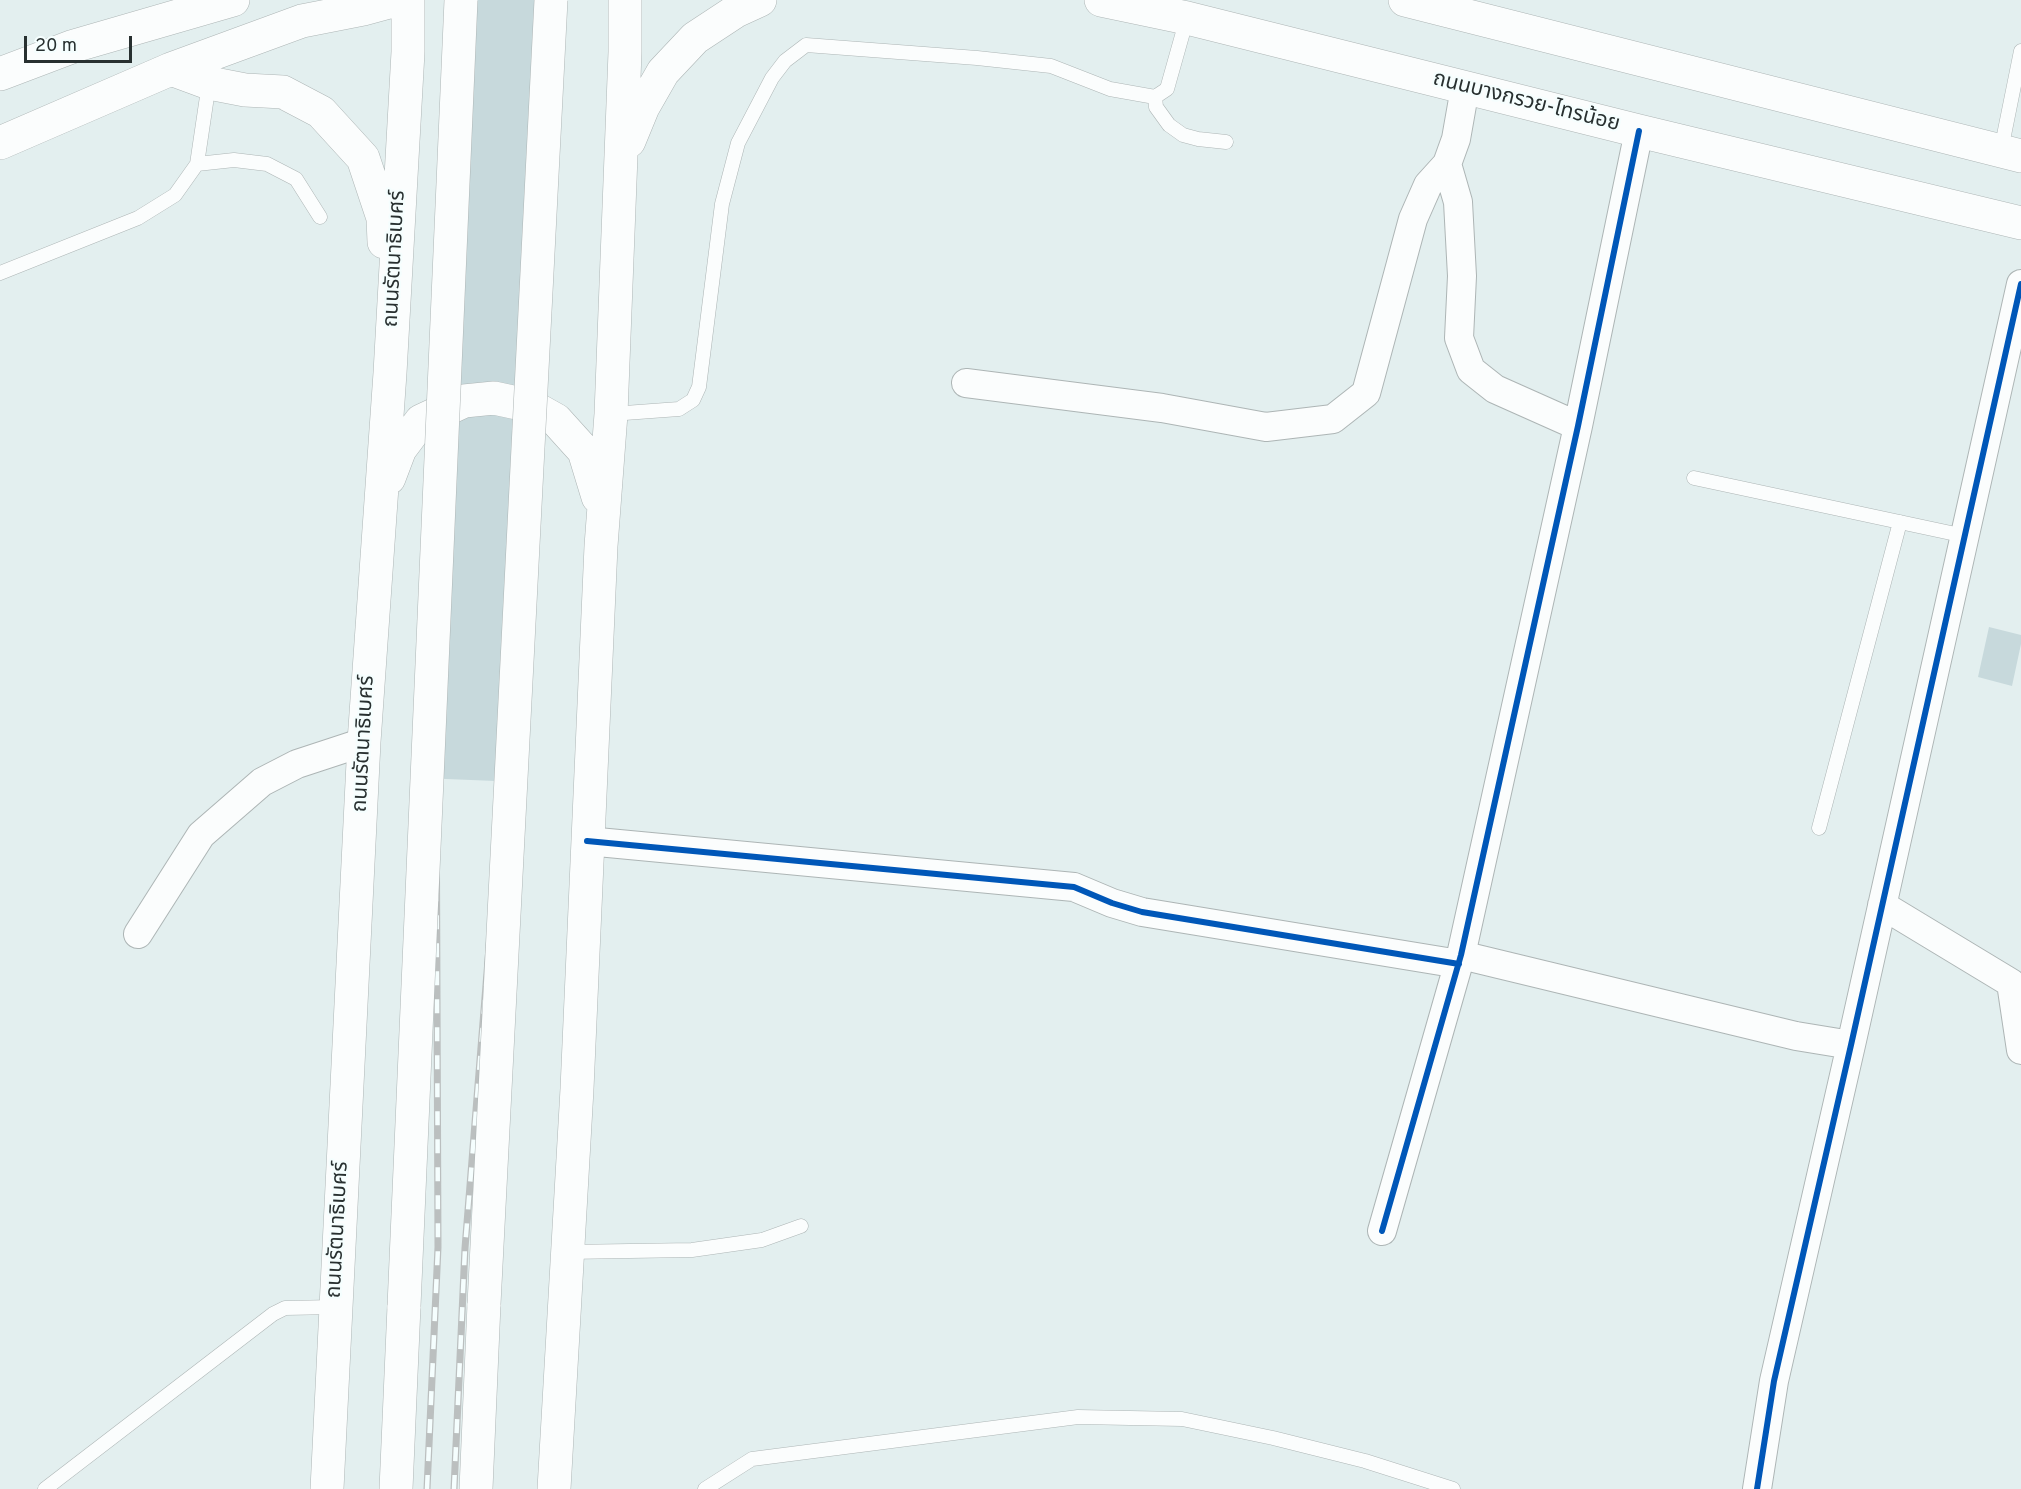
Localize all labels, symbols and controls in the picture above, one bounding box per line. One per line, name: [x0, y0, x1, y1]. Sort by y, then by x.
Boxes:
scale bar: [27, 24, 135, 62]
text: 20 m: [35, 35, 77, 58]
street label: ถนนบางกรวย-ไทรน้อย: [1430, 68, 1622, 138]
street label: ถนนรัตนาธิเบศร์: [380, 190, 412, 328]
street label: ถนนรัตนาธิเบศร์: [349, 675, 381, 813]
street label: ถนนรัตนาธิเบศร์: [323, 1161, 355, 1299]

